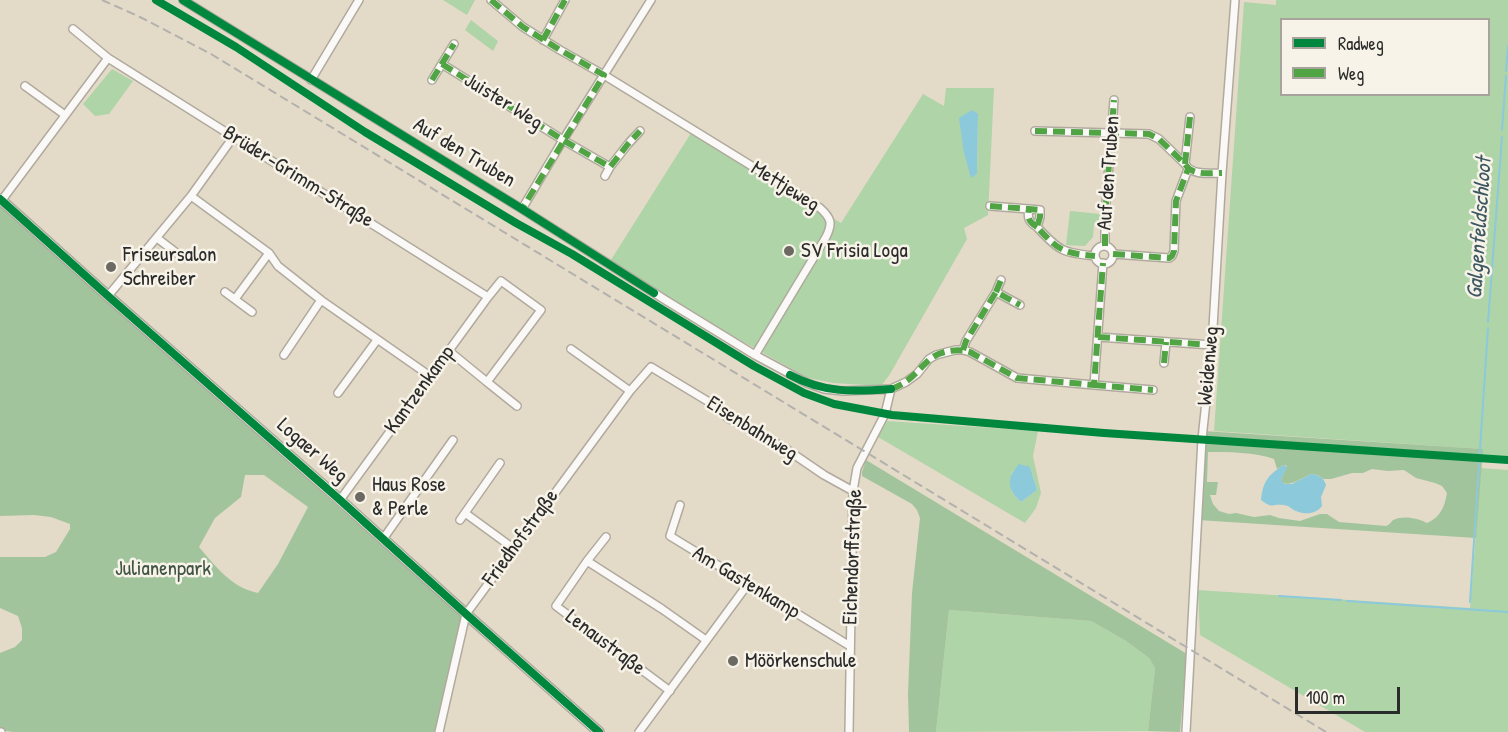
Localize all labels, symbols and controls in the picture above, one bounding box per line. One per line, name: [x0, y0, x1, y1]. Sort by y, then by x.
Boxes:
legend: [1280, 18, 1490, 96]
text: Radweg: [1338, 31, 1384, 56]
text: Weg: [1338, 61, 1364, 86]
street label: Juister Weg: [459, 68, 547, 136]
street label: Auf den Truben: [408, 113, 520, 193]
street label: Auf den Truben: [1092, 115, 1126, 231]
street label: Brüder-Grimm-Straße: [218, 121, 378, 233]
street label: Mettjeweg: [746, 156, 824, 218]
water label: Galgenfeldschloot: [1462, 156, 1498, 300]
place label: SV Frisia Loga: [801, 238, 908, 264]
place label: Friseursalon Schreiber: [123, 242, 216, 292]
marker: SV Frisia Loga: [782, 244, 796, 258]
marker: Friseursalon Schreiber: [104, 260, 118, 274]
street label: Weidenweg: [1193, 325, 1225, 407]
street label: Kantzenkamp: [380, 341, 460, 439]
street label: Eisenbahnweg: [702, 391, 802, 467]
street label: Logaer Weg: [271, 413, 353, 489]
place label: Haus Rose & Perle: [372, 472, 446, 522]
street label: Friedhofstraße: [478, 485, 564, 591]
street label: Eichendorffstraße: [838, 489, 868, 625]
marker: Haus Rose & Perle: [353, 490, 367, 504]
street label: Am Gastenkamp: [688, 541, 804, 625]
park label: Julianenpark: [115, 556, 211, 582]
street label: Lenaustraße: [560, 605, 650, 681]
place label: Möörkenschule: [745, 648, 856, 674]
marker: Möörkenschule: [726, 654, 740, 668]
scale bar: [1298, 675, 1403, 713]
text: 100 m: [1306, 685, 1345, 710]

